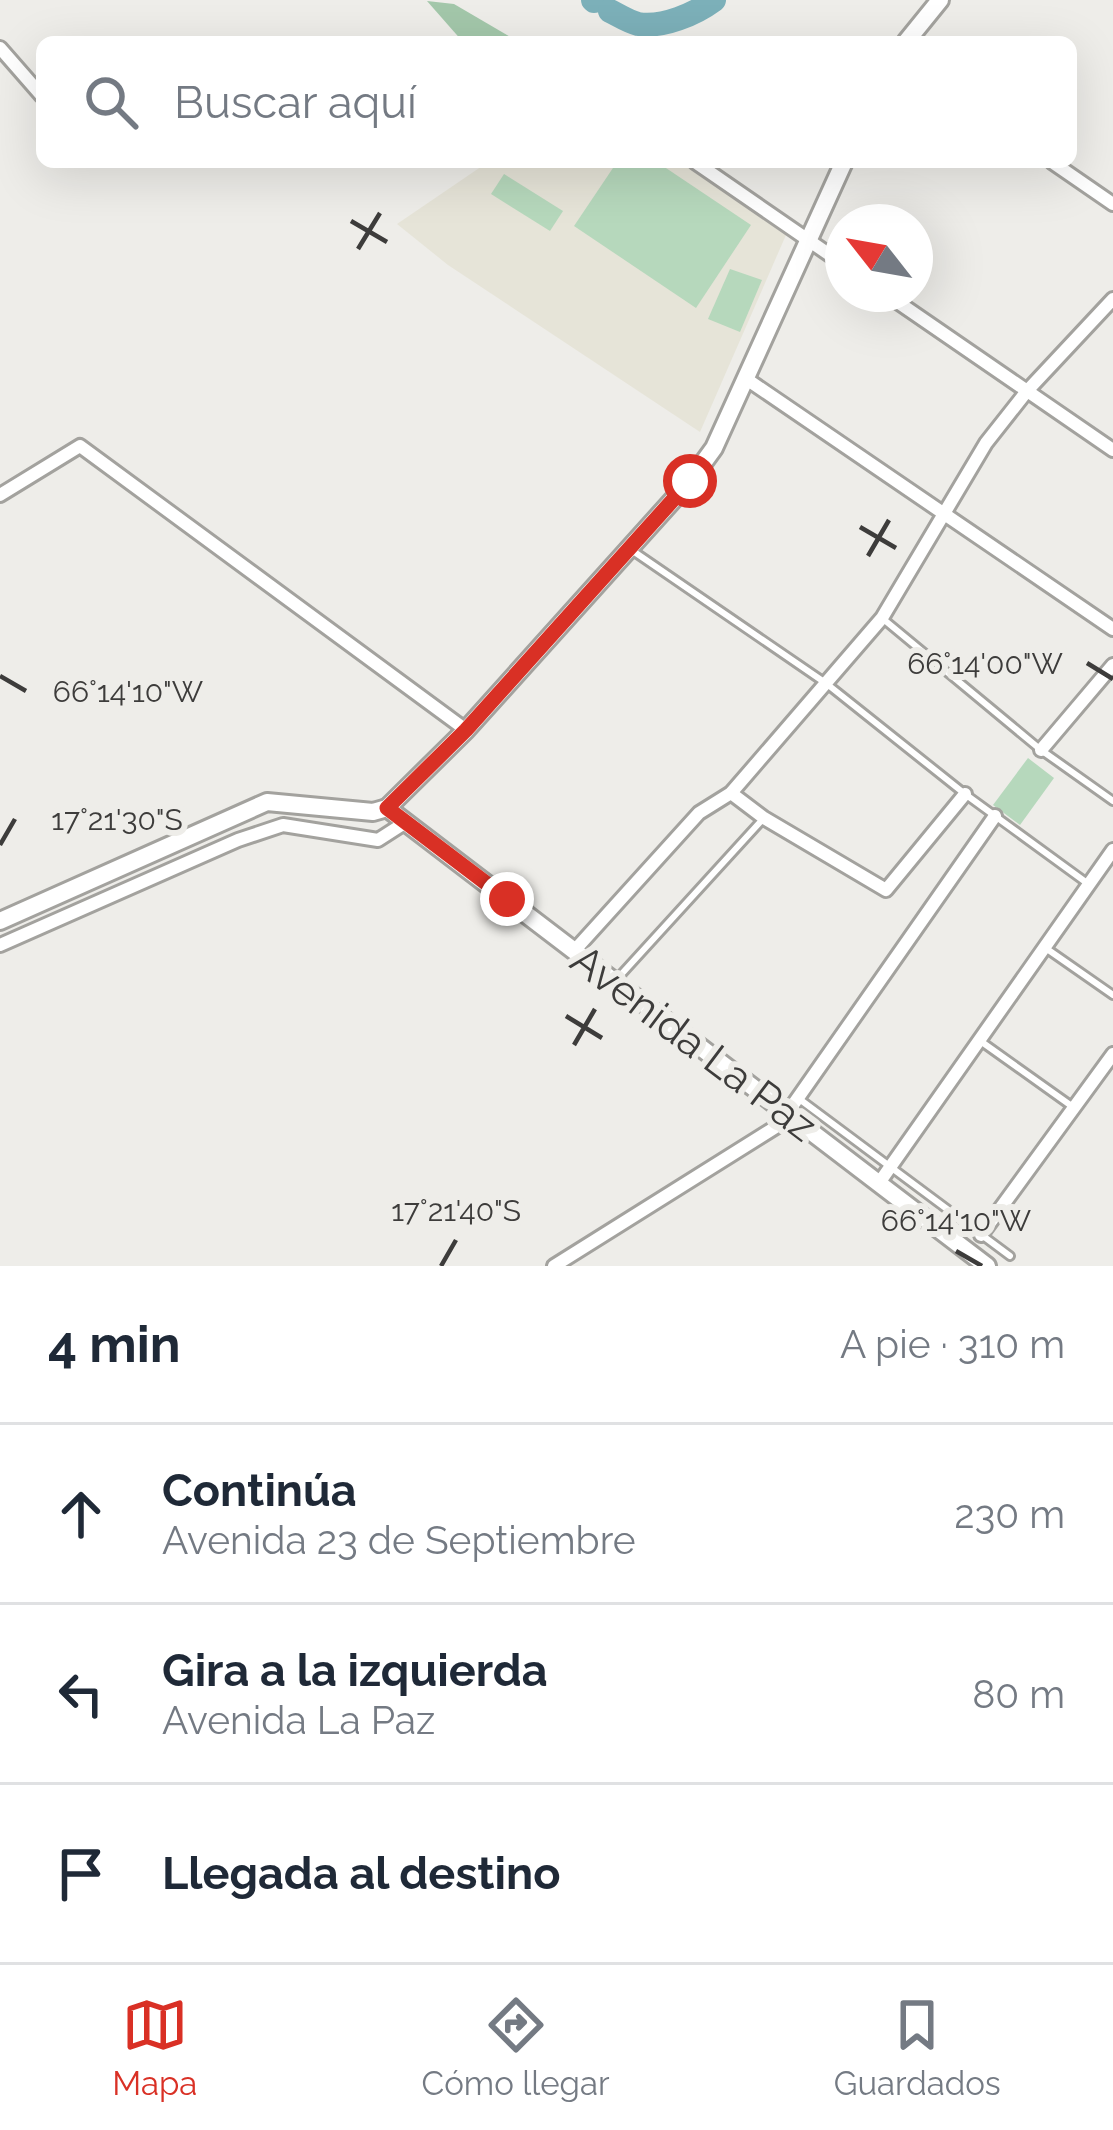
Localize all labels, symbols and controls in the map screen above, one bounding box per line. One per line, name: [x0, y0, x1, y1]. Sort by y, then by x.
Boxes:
search box: [36, 36, 1077, 168]
icon: search: [78, 69, 144, 135]
text: Buscar aquí: [174, 76, 417, 129]
north arrow: [825, 204, 933, 312]
route start: [663, 454, 717, 508]
text: 66°14'00"W: [907, 646, 1063, 681]
text: 66°14'10"W: [53, 674, 204, 709]
text: 17°21'30"S: [51, 802, 183, 837]
route end: [480, 872, 534, 926]
street label: Avenida La Paz: [562, 935, 826, 1151]
text: 17°21'40"S: [391, 1193, 521, 1228]
text: 66°14'10"W: [881, 1203, 1032, 1238]
text: 4 min: [48, 1314, 181, 1374]
text: A pie · 310 m: [840, 1321, 1065, 1367]
text: Continúa: [162, 1464, 357, 1517]
icon: ahead: [48, 1481, 114, 1547]
text: 230 m: [954, 1491, 1065, 1537]
text: Avenida 23 de Septiembre: [162, 1517, 636, 1563]
text: Gira a la izquierda: [162, 1644, 548, 1697]
icon: left: [48, 1661, 114, 1727]
text: 80 m: [972, 1671, 1065, 1717]
text: Avenida La Paz: [162, 1697, 435, 1743]
icon: arrive: [48, 1841, 114, 1907]
text: Llegada al destino: [162, 1847, 561, 1900]
tab: Mapa: [112, 1992, 197, 2103]
tab: Cómo llegar: [422, 1992, 610, 2103]
tab: Guardados: [834, 1992, 1001, 2103]

